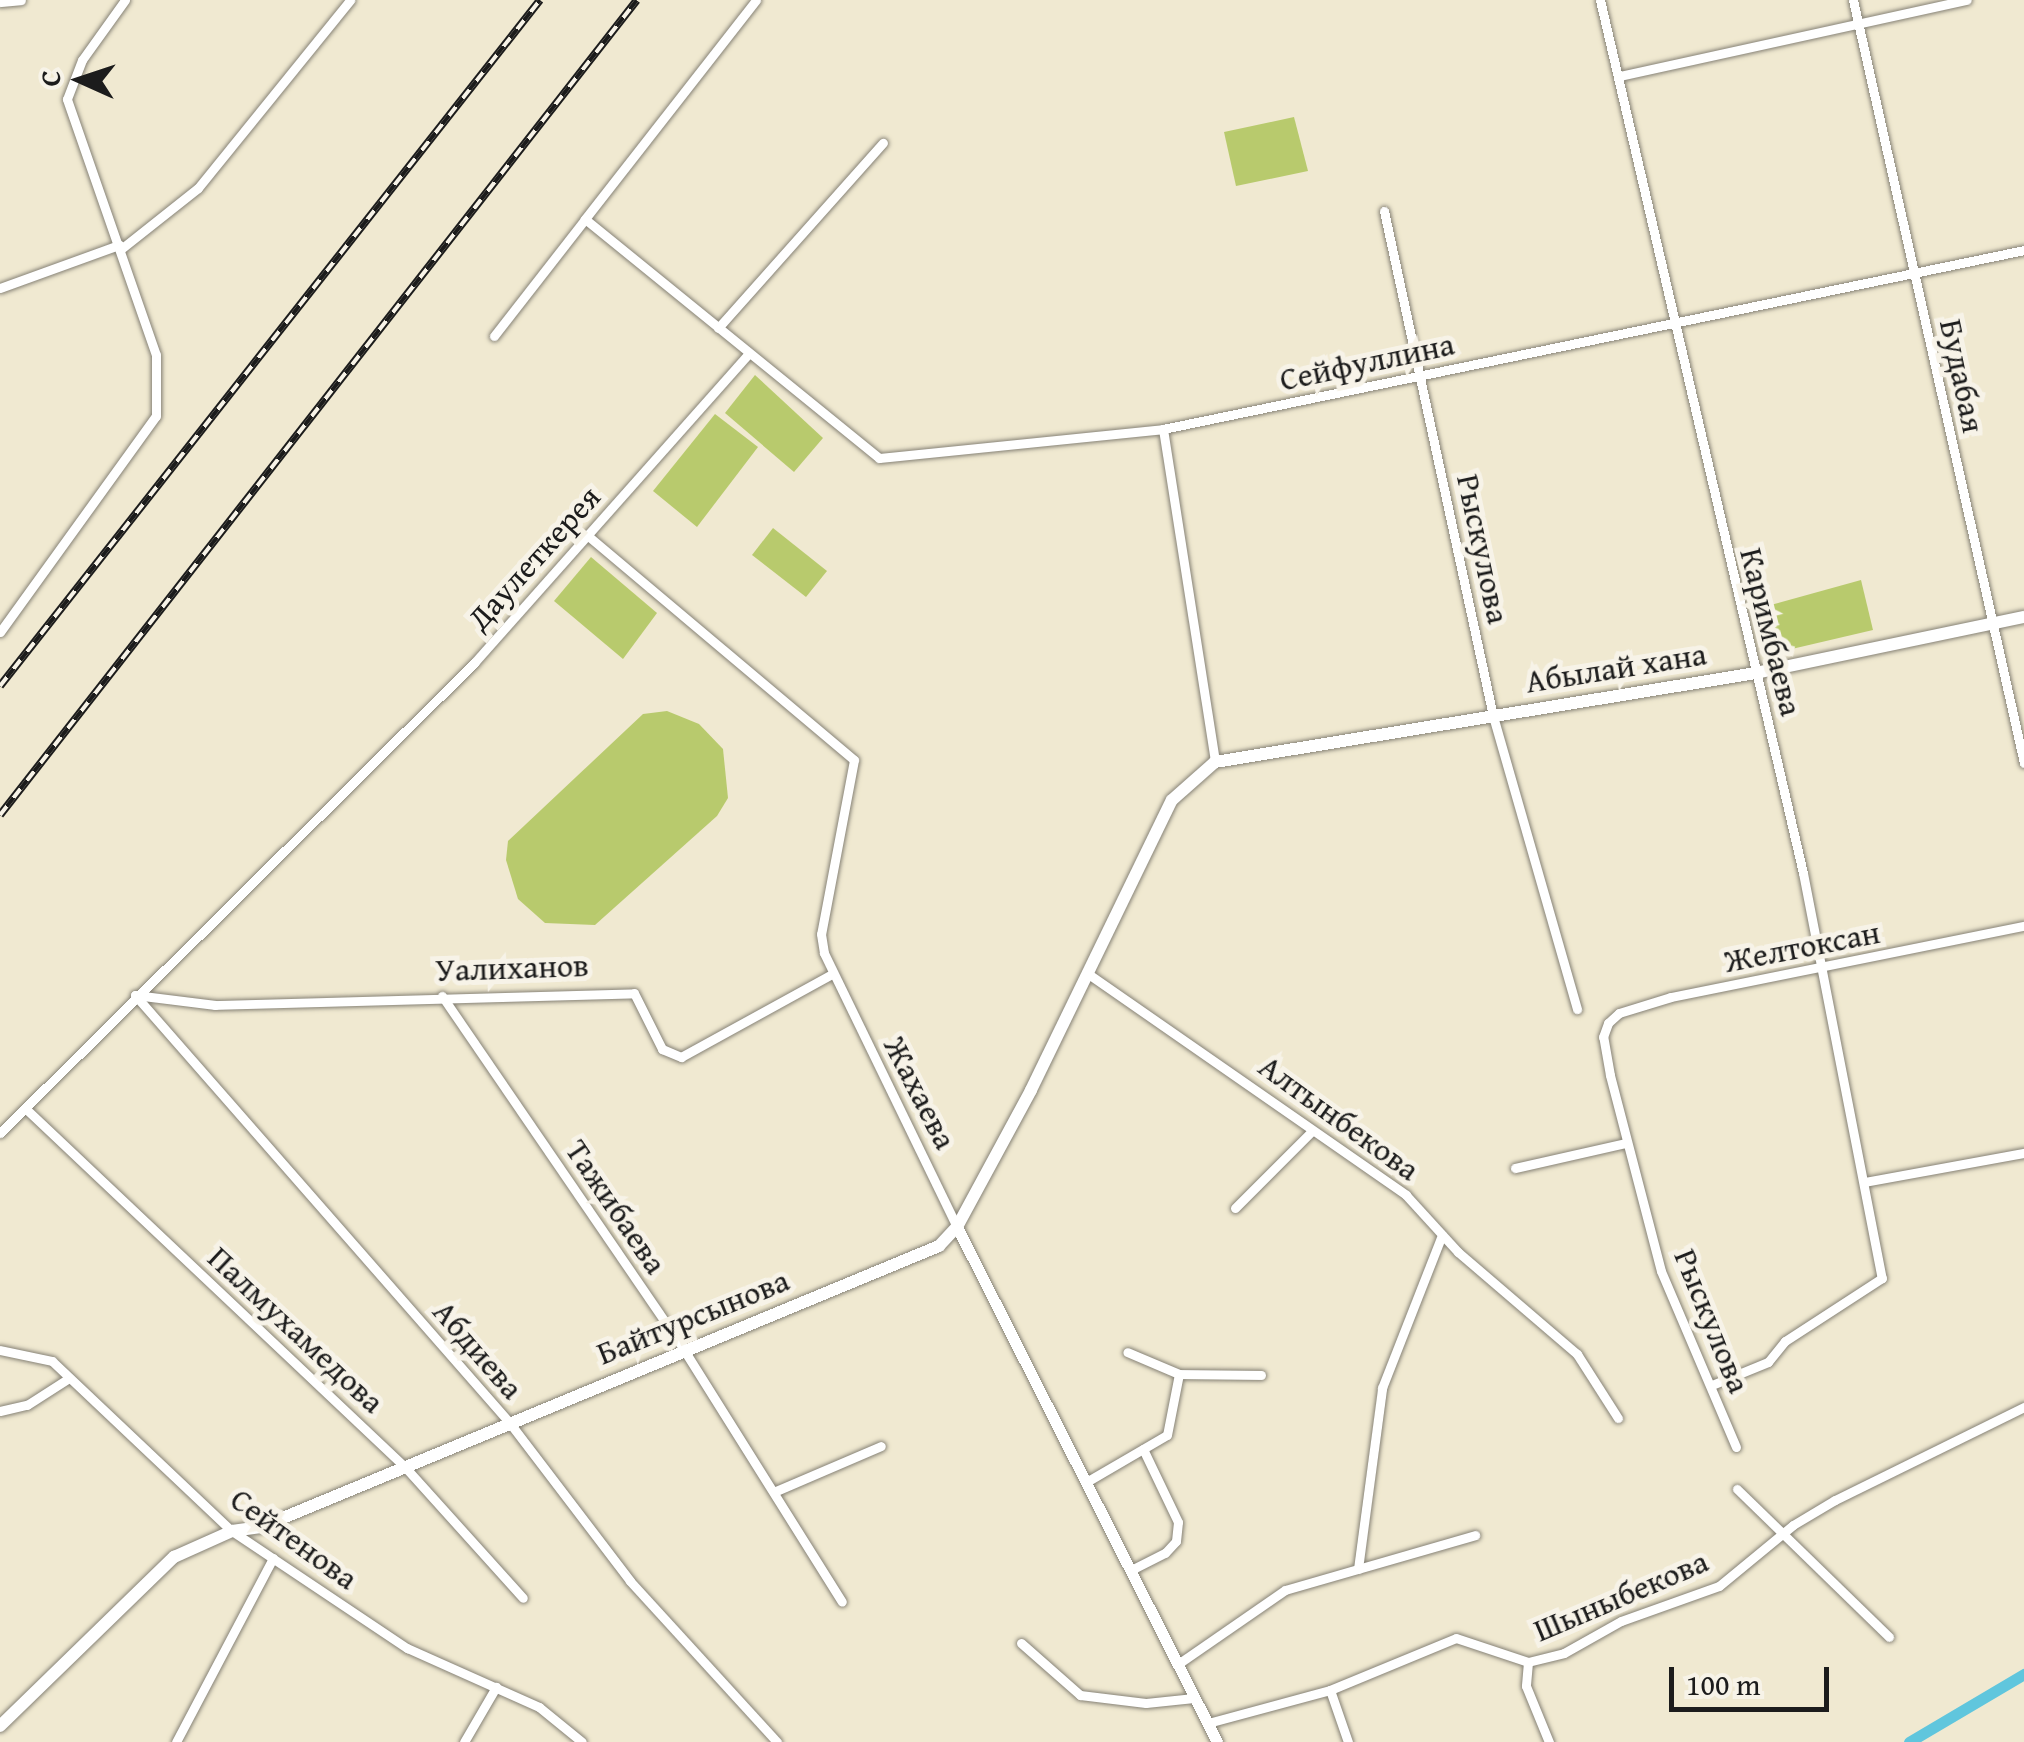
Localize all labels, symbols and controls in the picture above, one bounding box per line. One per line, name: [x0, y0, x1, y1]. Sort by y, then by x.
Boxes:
north arrow: [30, 30, 130, 130]
text: С: [29, 69, 70, 87]
street label: Будабая: [1931, 316, 1993, 436]
street label: Сейфуллина: [1276, 325, 1458, 399]
street label: Рыскулова: [1448, 471, 1518, 627]
street label: Даулеткерея: [459, 478, 609, 638]
street label: Каримбаева: [1732, 544, 1810, 720]
street label: Абылай хана: [1523, 635, 1709, 701]
street label: Желтоксан: [1721, 913, 1883, 981]
street label: Уалиханов: [435, 946, 589, 990]
street label: Жахаева: [875, 1030, 965, 1156]
street label: Алтынбекова: [1251, 1047, 1427, 1189]
street label: Тажибаева: [557, 1133, 675, 1281]
street label: Палмухамедова: [200, 1239, 392, 1421]
street label: Рыскулова: [1666, 1244, 1758, 1398]
street label: Байтурсынова: [591, 1261, 795, 1373]
street label: Абдиева: [425, 1293, 531, 1407]
street label: Сейтенова: [223, 1480, 365, 1598]
street label: Шыныбекова: [1528, 1542, 1714, 1650]
scale bar: [1674, 1647, 1834, 1709]
text: 100 m: [1686, 1662, 1760, 1706]

